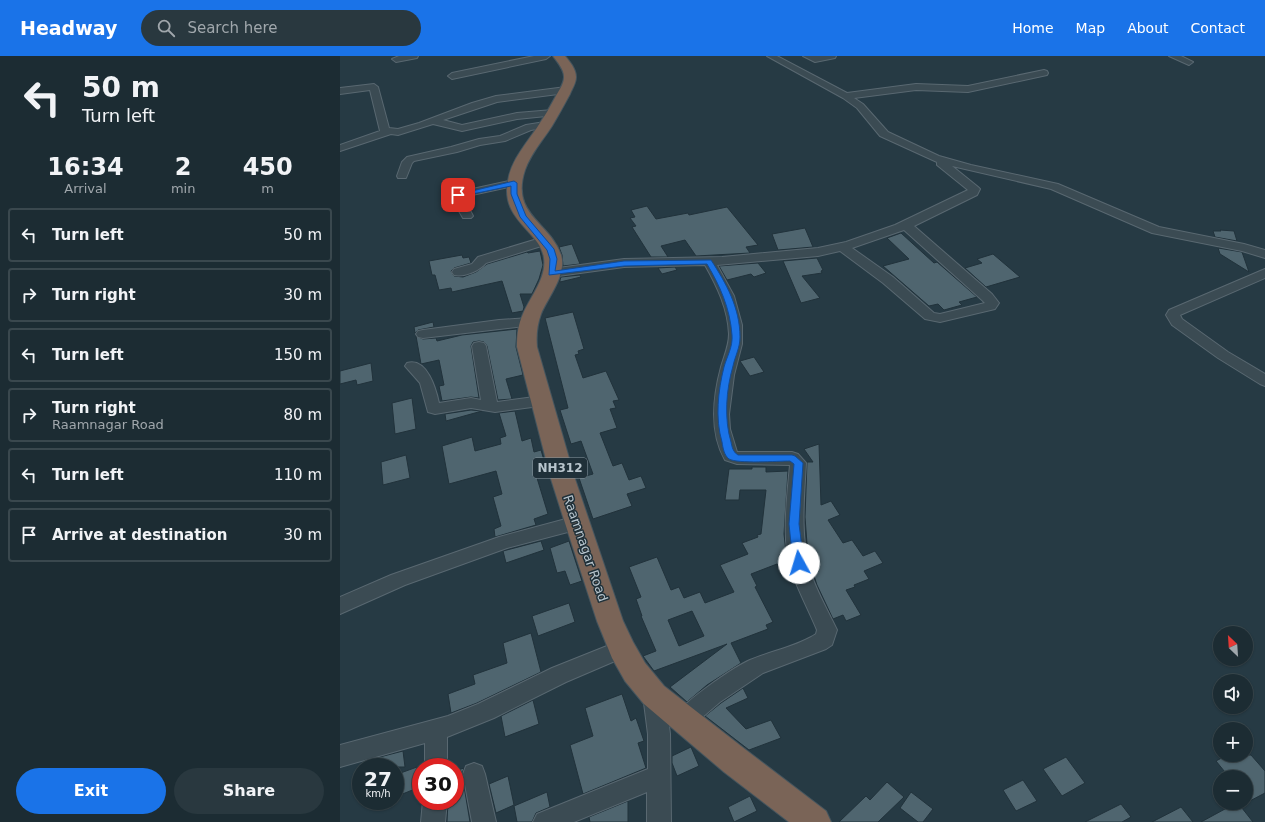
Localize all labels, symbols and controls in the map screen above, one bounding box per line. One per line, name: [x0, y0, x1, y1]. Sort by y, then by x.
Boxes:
search box: [141, 10, 421, 46]
text: Headway: [20, 17, 117, 39]
icon: search: [155, 17, 177, 39]
text: Search here: [187, 19, 278, 37]
text: Home: [1012, 20, 1054, 36]
text: Map: [1076, 20, 1105, 36]
text: About: [1127, 20, 1169, 36]
text: Contact: [1191, 20, 1245, 36]
text: 50 m: [82, 71, 160, 104]
icon: left: [16, 72, 68, 124]
text: Turn left: [82, 105, 155, 126]
text: 16:34: [47, 153, 124, 181]
text: 2: [175, 153, 191, 181]
text: 450: [243, 153, 293, 181]
pin: [441, 178, 475, 212]
text: Arrival: [64, 181, 107, 196]
text: min: [171, 181, 195, 196]
text: m: [261, 181, 274, 196]
icon: arrive: [447, 184, 469, 206]
icon: left: [18, 224, 40, 246]
text: Turn left: [52, 226, 124, 244]
text: 50 m: [284, 226, 322, 244]
icon: right: [18, 284, 40, 306]
text: Turn right: [52, 286, 136, 304]
text: 30 m: [284, 286, 322, 304]
icon: left: [18, 344, 40, 366]
text: Turn left: [52, 346, 124, 364]
text: 150 m: [274, 346, 322, 364]
text: Turn right: [52, 399, 136, 417]
icon: right: [18, 404, 40, 426]
text: 80 m: [284, 406, 322, 424]
text: Raamnagar Road: [52, 417, 164, 432]
road number: NH312: [533, 458, 587, 478]
icon: left: [18, 464, 40, 486]
text: Turn left: [52, 466, 124, 484]
text: 110 m: [274, 466, 322, 484]
street label: Raamnagar Road: [560, 493, 611, 603]
icon: arrive: [18, 524, 40, 546]
text: Arrive at destination: [52, 526, 227, 544]
text: 30 m: [284, 526, 322, 544]
position arrow: [778, 542, 820, 584]
north arrow: [1213, 626, 1253, 666]
map controls: [1213, 626, 1253, 810]
button: sound: [1213, 674, 1253, 714]
button: +: [1213, 722, 1253, 762]
speed limit sign: 30: [412, 758, 464, 810]
text: 27: [364, 767, 392, 791]
button: Exit: [16, 768, 166, 814]
button: Share: [174, 768, 324, 814]
button: −: [1213, 770, 1253, 810]
text: km/h: [365, 788, 391, 799]

